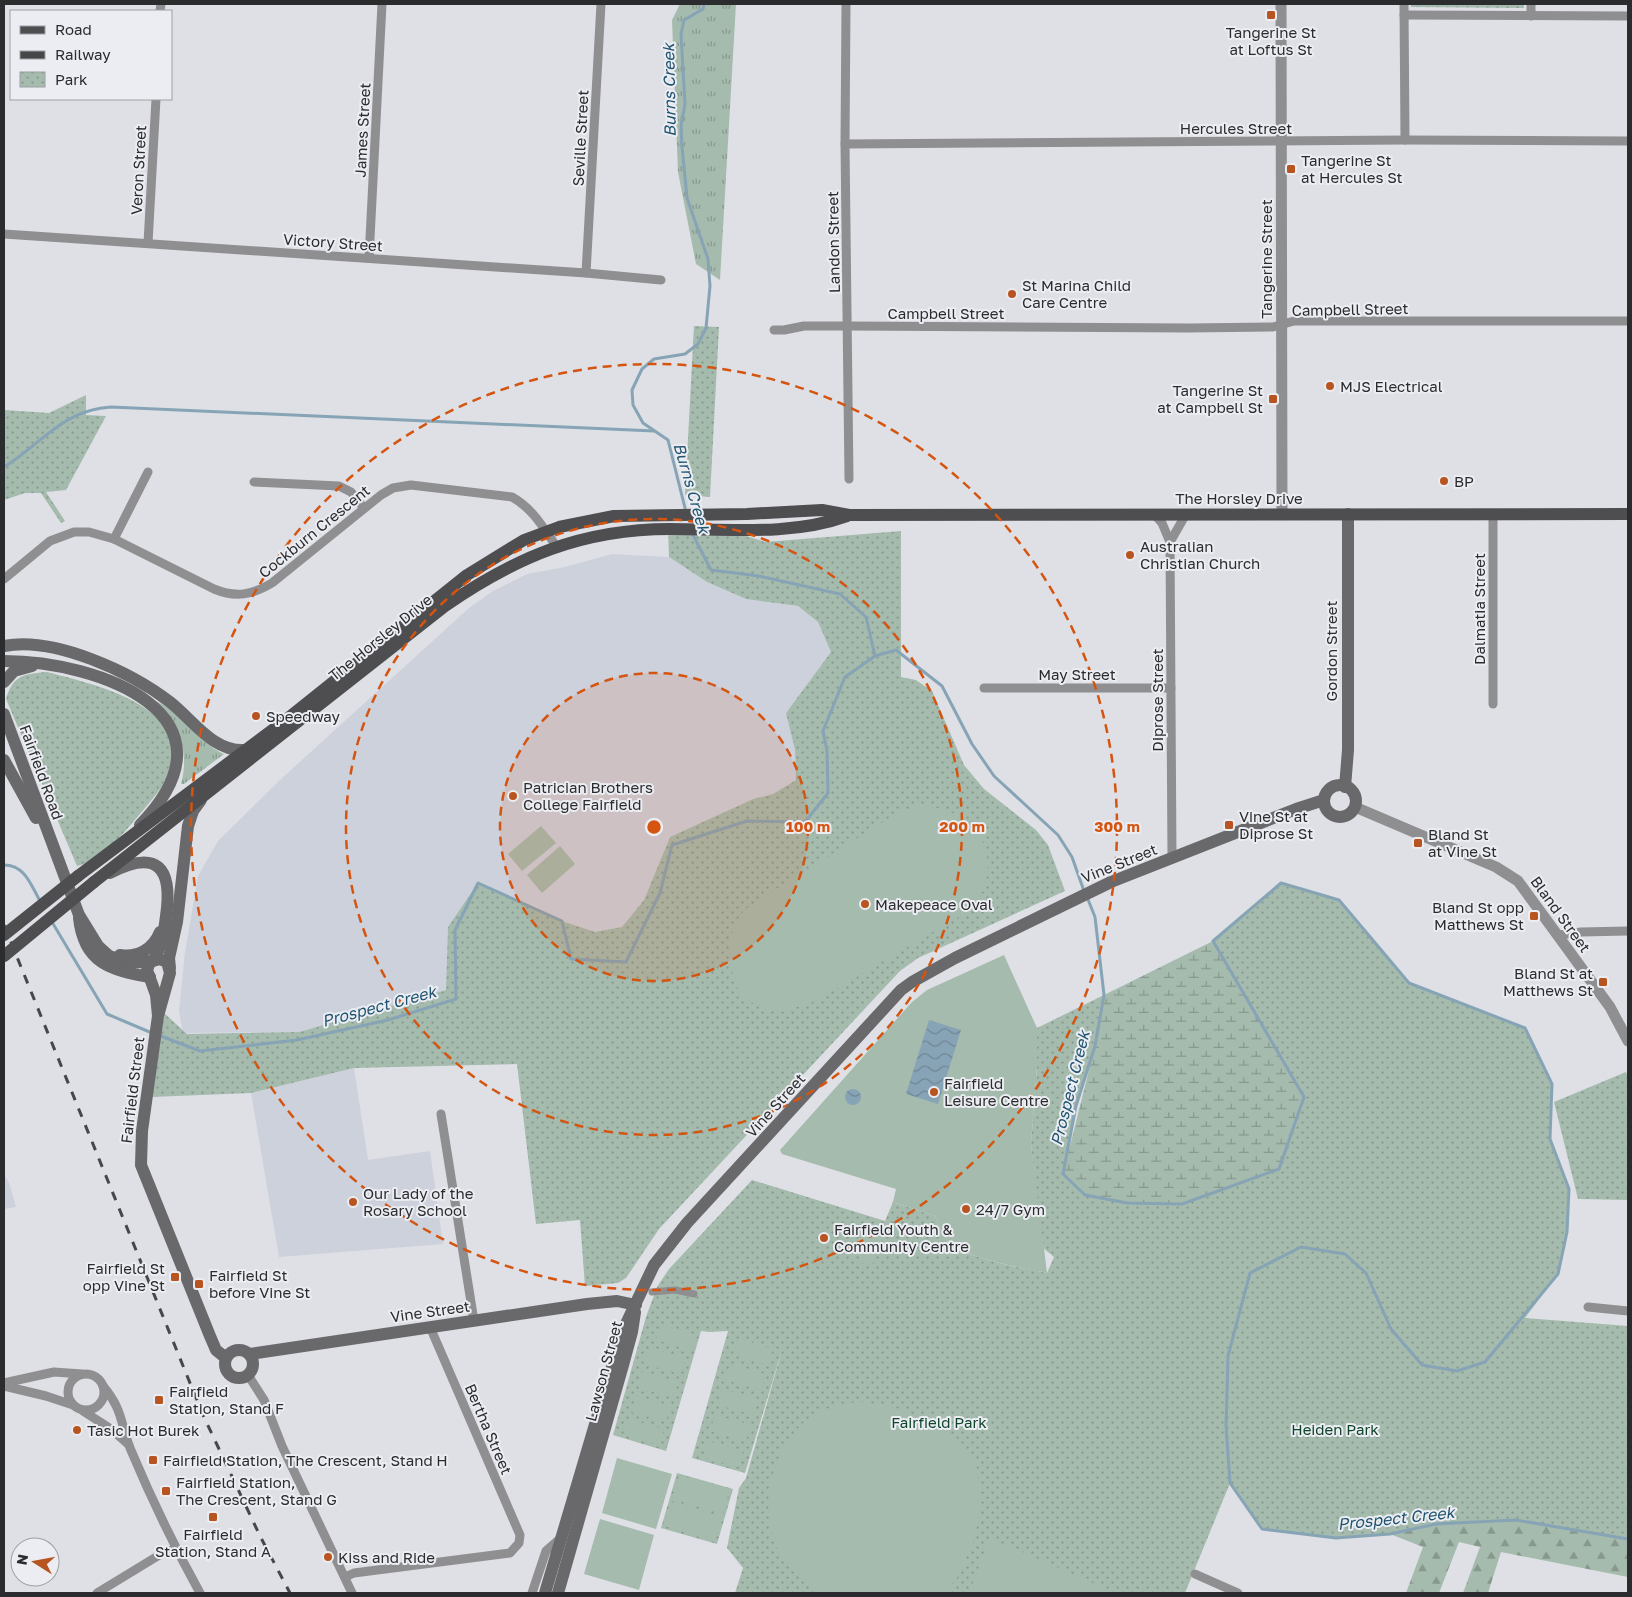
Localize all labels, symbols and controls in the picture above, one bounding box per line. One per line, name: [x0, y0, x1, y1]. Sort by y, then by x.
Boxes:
marker: Tangerine St at Loftus St: [1265, 9, 1277, 21]
legend: [10, 10, 172, 100]
text: Road: [55, 20, 92, 38]
place label: Tangerine St at Loftus St: [1226, 23, 1316, 58]
water label: Burns Creek: [658, 41, 680, 137]
text: Railway: [55, 45, 111, 63]
text: Park: [55, 70, 88, 88]
street label: James Street: [351, 82, 373, 178]
street label: Seville Street: [568, 89, 592, 187]
street label: Hercules Street: [1180, 119, 1292, 137]
street label: Veron Street: [127, 125, 149, 215]
place label: Tangerine St at Hercules St: [1301, 151, 1402, 186]
marker: Tangerine St at Hercules St: [1285, 163, 1297, 175]
street label: Landon Street: [823, 191, 843, 293]
street label: Tangerine Street: [1257, 199, 1275, 319]
street label: Victory Street: [282, 230, 384, 254]
place label: St Marina Child Care Centre: [1022, 276, 1131, 311]
marker: St Marina Child Care Centre: [1006, 288, 1018, 300]
street label: Campbell Street: [1291, 299, 1409, 319]
street label: Campbell Street: [888, 304, 1004, 322]
place label: MJS Electrical: [1340, 377, 1443, 395]
marker: MJS Electrical: [1324, 380, 1336, 392]
place label: Tangerine St at Campbell St: [1157, 381, 1263, 416]
marker: Tangerine St at Campbell St: [1267, 393, 1279, 405]
water label: Burns Creek: [669, 440, 715, 538]
place label: BP: [1454, 472, 1474, 490]
marker: BP: [1438, 475, 1450, 487]
street label: Cockburn Crescent: [255, 481, 373, 581]
street label: The Horsley Drive: [1175, 489, 1303, 507]
place label: Australian Christian Church: [1140, 537, 1260, 572]
marker: Australian Christian Church: [1124, 549, 1136, 561]
street label: Dalmatia Street: [1470, 553, 1488, 665]
street label: The Horsley Drive: [325, 590, 435, 684]
street label: Gordon Street: [1322, 601, 1340, 701]
street label: Diprose Street: [1148, 648, 1166, 752]
street label: May Street: [1038, 665, 1116, 683]
place label: Speedway: [266, 707, 340, 725]
marker: Speedway: [250, 710, 262, 722]
street label: Fairfield Road: [16, 722, 68, 822]
place label: Patrician Brothers College Fairfield: [523, 778, 653, 813]
marker: Patrician Brothers College Fairfield: [507, 790, 519, 802]
place label: Vine St at Diprose St: [1239, 807, 1313, 842]
text: 100 m: [786, 817, 830, 835]
text: 200 m: [939, 817, 985, 835]
text: 300 m: [1094, 817, 1140, 835]
centre of rings: [645, 818, 663, 836]
marker: Vine St at Diprose St: [1223, 819, 1235, 831]
place label: Bland St at Vine St: [1428, 825, 1497, 860]
marker: Bland St at Vine St: [1412, 837, 1424, 849]
street label: Vine Street: [1078, 840, 1160, 886]
street label: Bland Street: [1527, 872, 1595, 956]
place label: Makepeace Oval: [875, 895, 993, 913]
marker: Makepeace Oval: [859, 898, 871, 910]
place label: Bland St opp Matthews St: [1432, 898, 1524, 933]
marker: Bland St opp Matthews St: [1528, 910, 1540, 922]
place label: Bland St at Matthews St: [1503, 964, 1593, 999]
marker: Bland St at Matthews St: [1597, 976, 1609, 988]
water label: Prospect Creek: [320, 981, 440, 1031]
water label: Prospect Creek: [1046, 1027, 1094, 1147]
street label: Fairfield Street: [117, 1036, 147, 1144]
street label: Vine Street: [741, 1069, 809, 1141]
place label: Fairfield Leisure Centre: [944, 1074, 1049, 1109]
marker: Fairfield Leisure Centre: [928, 1086, 940, 1098]
place label: Our Lady of the Rosary School: [363, 1184, 474, 1219]
marker: Our Lady of the Rosary School: [347, 1196, 359, 1208]
place label: 24/7 Gym: [976, 1200, 1045, 1218]
marker: 24/7 Gym: [960, 1203, 972, 1215]
place label: Fairfield Youth & Community Centre: [834, 1220, 969, 1255]
marker: Fairfield Youth & Community Centre: [818, 1232, 830, 1244]
place label: Fairfield St opp Vine St: [83, 1259, 165, 1294]
place label: Fairfield St before Vine St: [209, 1266, 310, 1301]
marker: Fairfield St opp Vine St: [169, 1271, 181, 1283]
marker: Fairfield St before Vine St: [193, 1278, 205, 1290]
street label: Vine Street: [389, 1297, 471, 1325]
street label: Lawson Street: [581, 1319, 625, 1423]
street label: Bertha Street: [462, 1381, 516, 1477]
place label: Fairfield Station, Stand F: [169, 1382, 284, 1417]
marker: Fairfield Station, Stand F: [153, 1394, 165, 1406]
park label: Fairfield Park: [891, 1413, 987, 1431]
park label: Heiden Park: [1291, 1420, 1379, 1438]
place label: Tasic Hot Burek: [87, 1421, 200, 1439]
marker: Tasic Hot Burek: [71, 1424, 83, 1436]
place label: Fairfield Station, The Crescent, Stand H: [163, 1451, 448, 1469]
marker: Fairfield Station, The Crescent, Stand H: [147, 1454, 159, 1466]
place label: Fairfield Station, The Crescent, Stand G: [176, 1473, 337, 1508]
marker: Fairfield Station, The Crescent, Stand G: [160, 1485, 172, 1497]
water label: Prospect Creek: [1337, 1502, 1457, 1534]
marker: Fairfield Station, Stand A: [207, 1511, 219, 1523]
place label: Fairfield Station, Stand A: [155, 1525, 271, 1560]
north arrow: [10, 1537, 60, 1587]
place label: Kiss and Ride: [338, 1548, 435, 1566]
marker: Kiss and Ride: [322, 1551, 334, 1563]
text: N: [12, 1553, 31, 1566]

